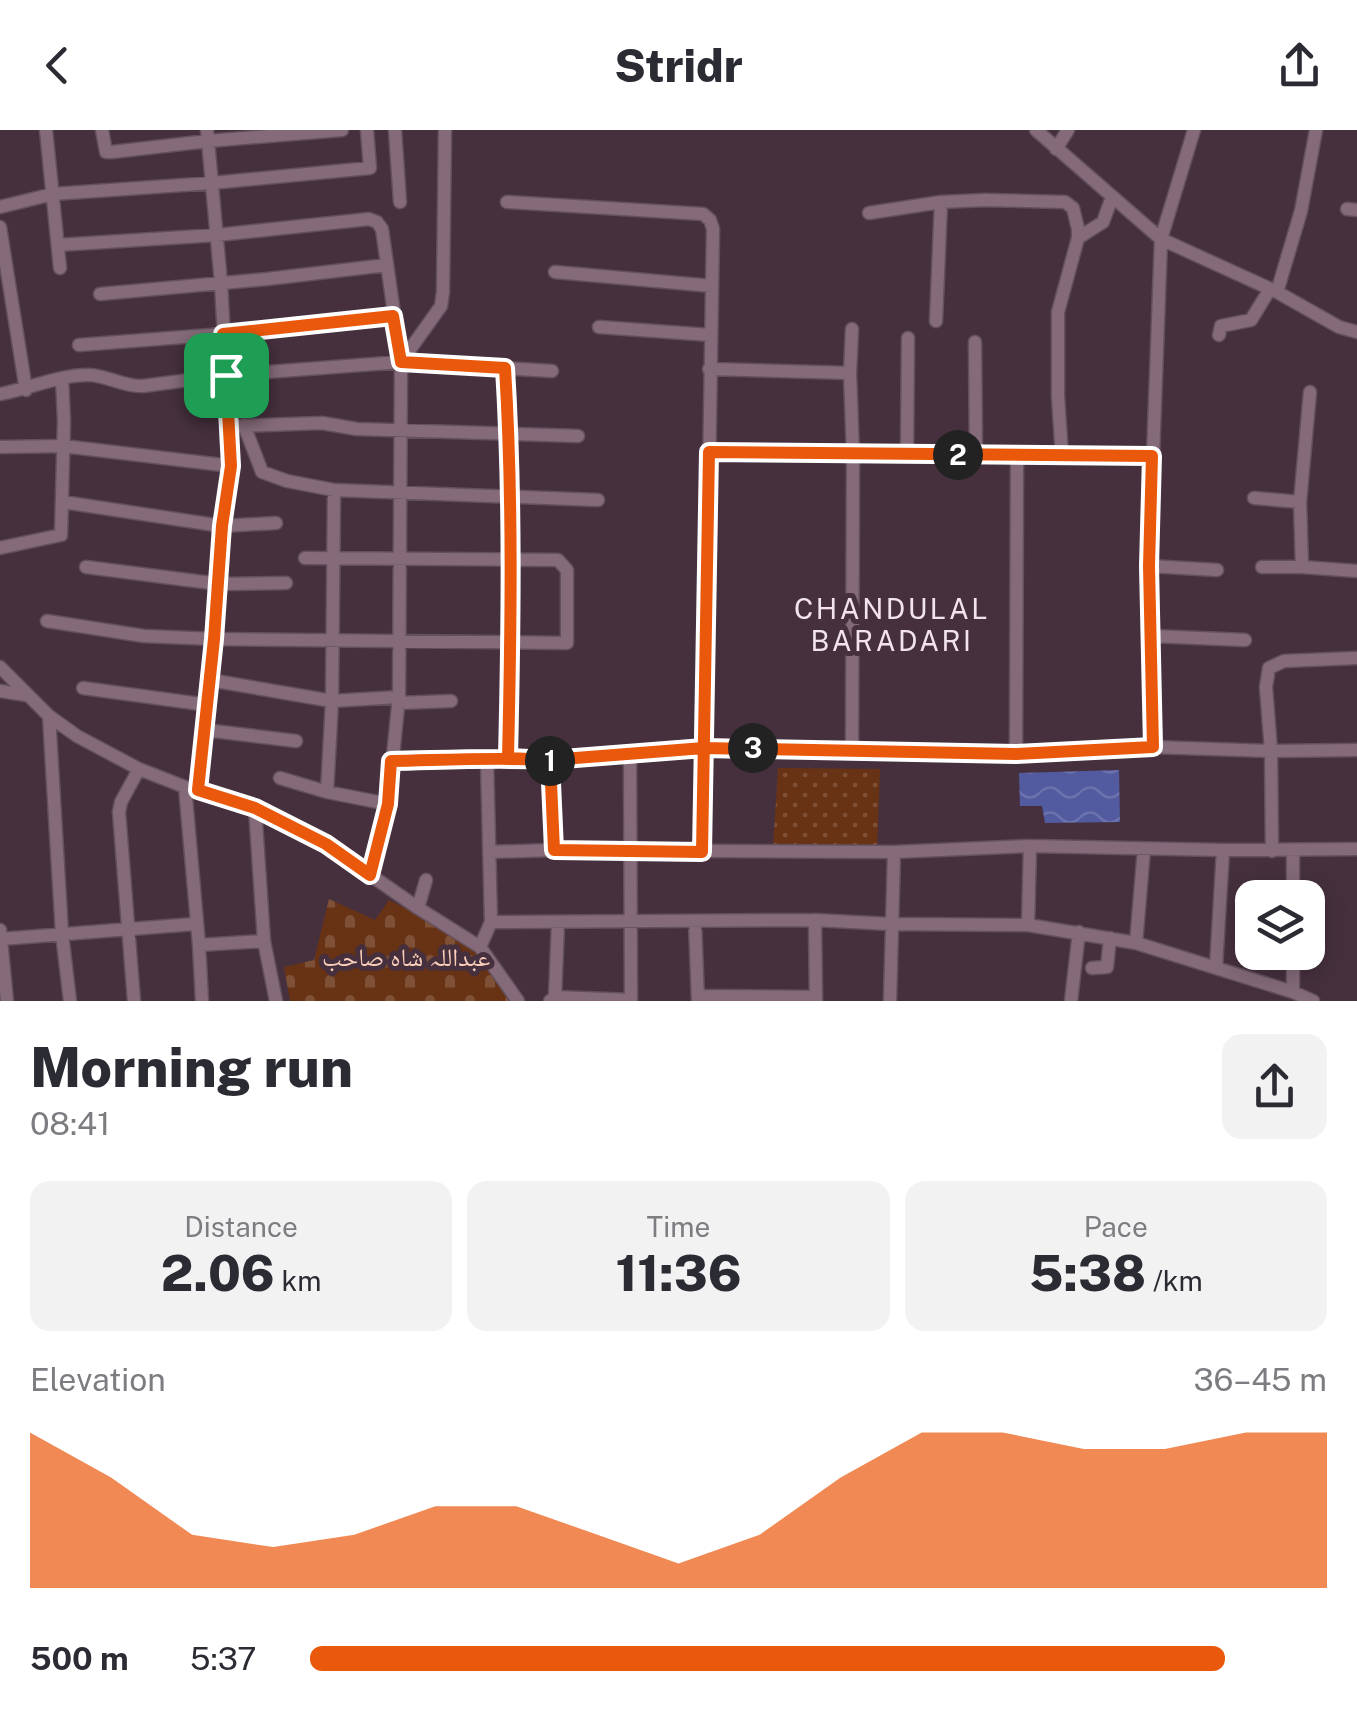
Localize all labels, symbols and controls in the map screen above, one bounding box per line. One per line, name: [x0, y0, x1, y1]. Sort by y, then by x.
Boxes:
icon: back: [30, 38, 85, 93]
icon: share: [1272, 38, 1327, 93]
text: Stridr: [614, 39, 743, 92]
pin: [184, 333, 269, 418]
icon: arrive: [199, 348, 254, 403]
pin: 2: [933, 430, 983, 480]
text: 2: [949, 438, 967, 471]
district label: CHANDULAL BARADARI: [794, 592, 990, 657]
pin: 3: [728, 723, 778, 773]
text: 3: [744, 731, 762, 764]
pin: 1: [525, 736, 575, 786]
text: 1: [544, 744, 556, 777]
map controls: [1235, 880, 1325, 970]
button: layers: [1235, 880, 1325, 970]
park label: عبداللہ شاہ صاحب: [322, 942, 490, 972]
button: share: [1222, 1034, 1327, 1139]
text: Morning run: [30, 1035, 353, 1099]
text: 08:41: [30, 1105, 110, 1142]
text: Distance: [184, 1210, 298, 1243]
text: Time: [647, 1210, 710, 1243]
text: Pace: [1084, 1210, 1148, 1243]
text: 2.06: [161, 1243, 275, 1302]
text: 11:36: [615, 1243, 742, 1302]
text: 5:38: [1029, 1243, 1146, 1302]
text: km: [275, 1264, 321, 1297]
text: /km: [1146, 1264, 1203, 1297]
text: Elevation: [30, 1361, 166, 1398]
text: 36–45 m: [1194, 1361, 1327, 1398]
text: 500 m: [30, 1640, 129, 1677]
text: 5:37: [190, 1640, 257, 1677]

